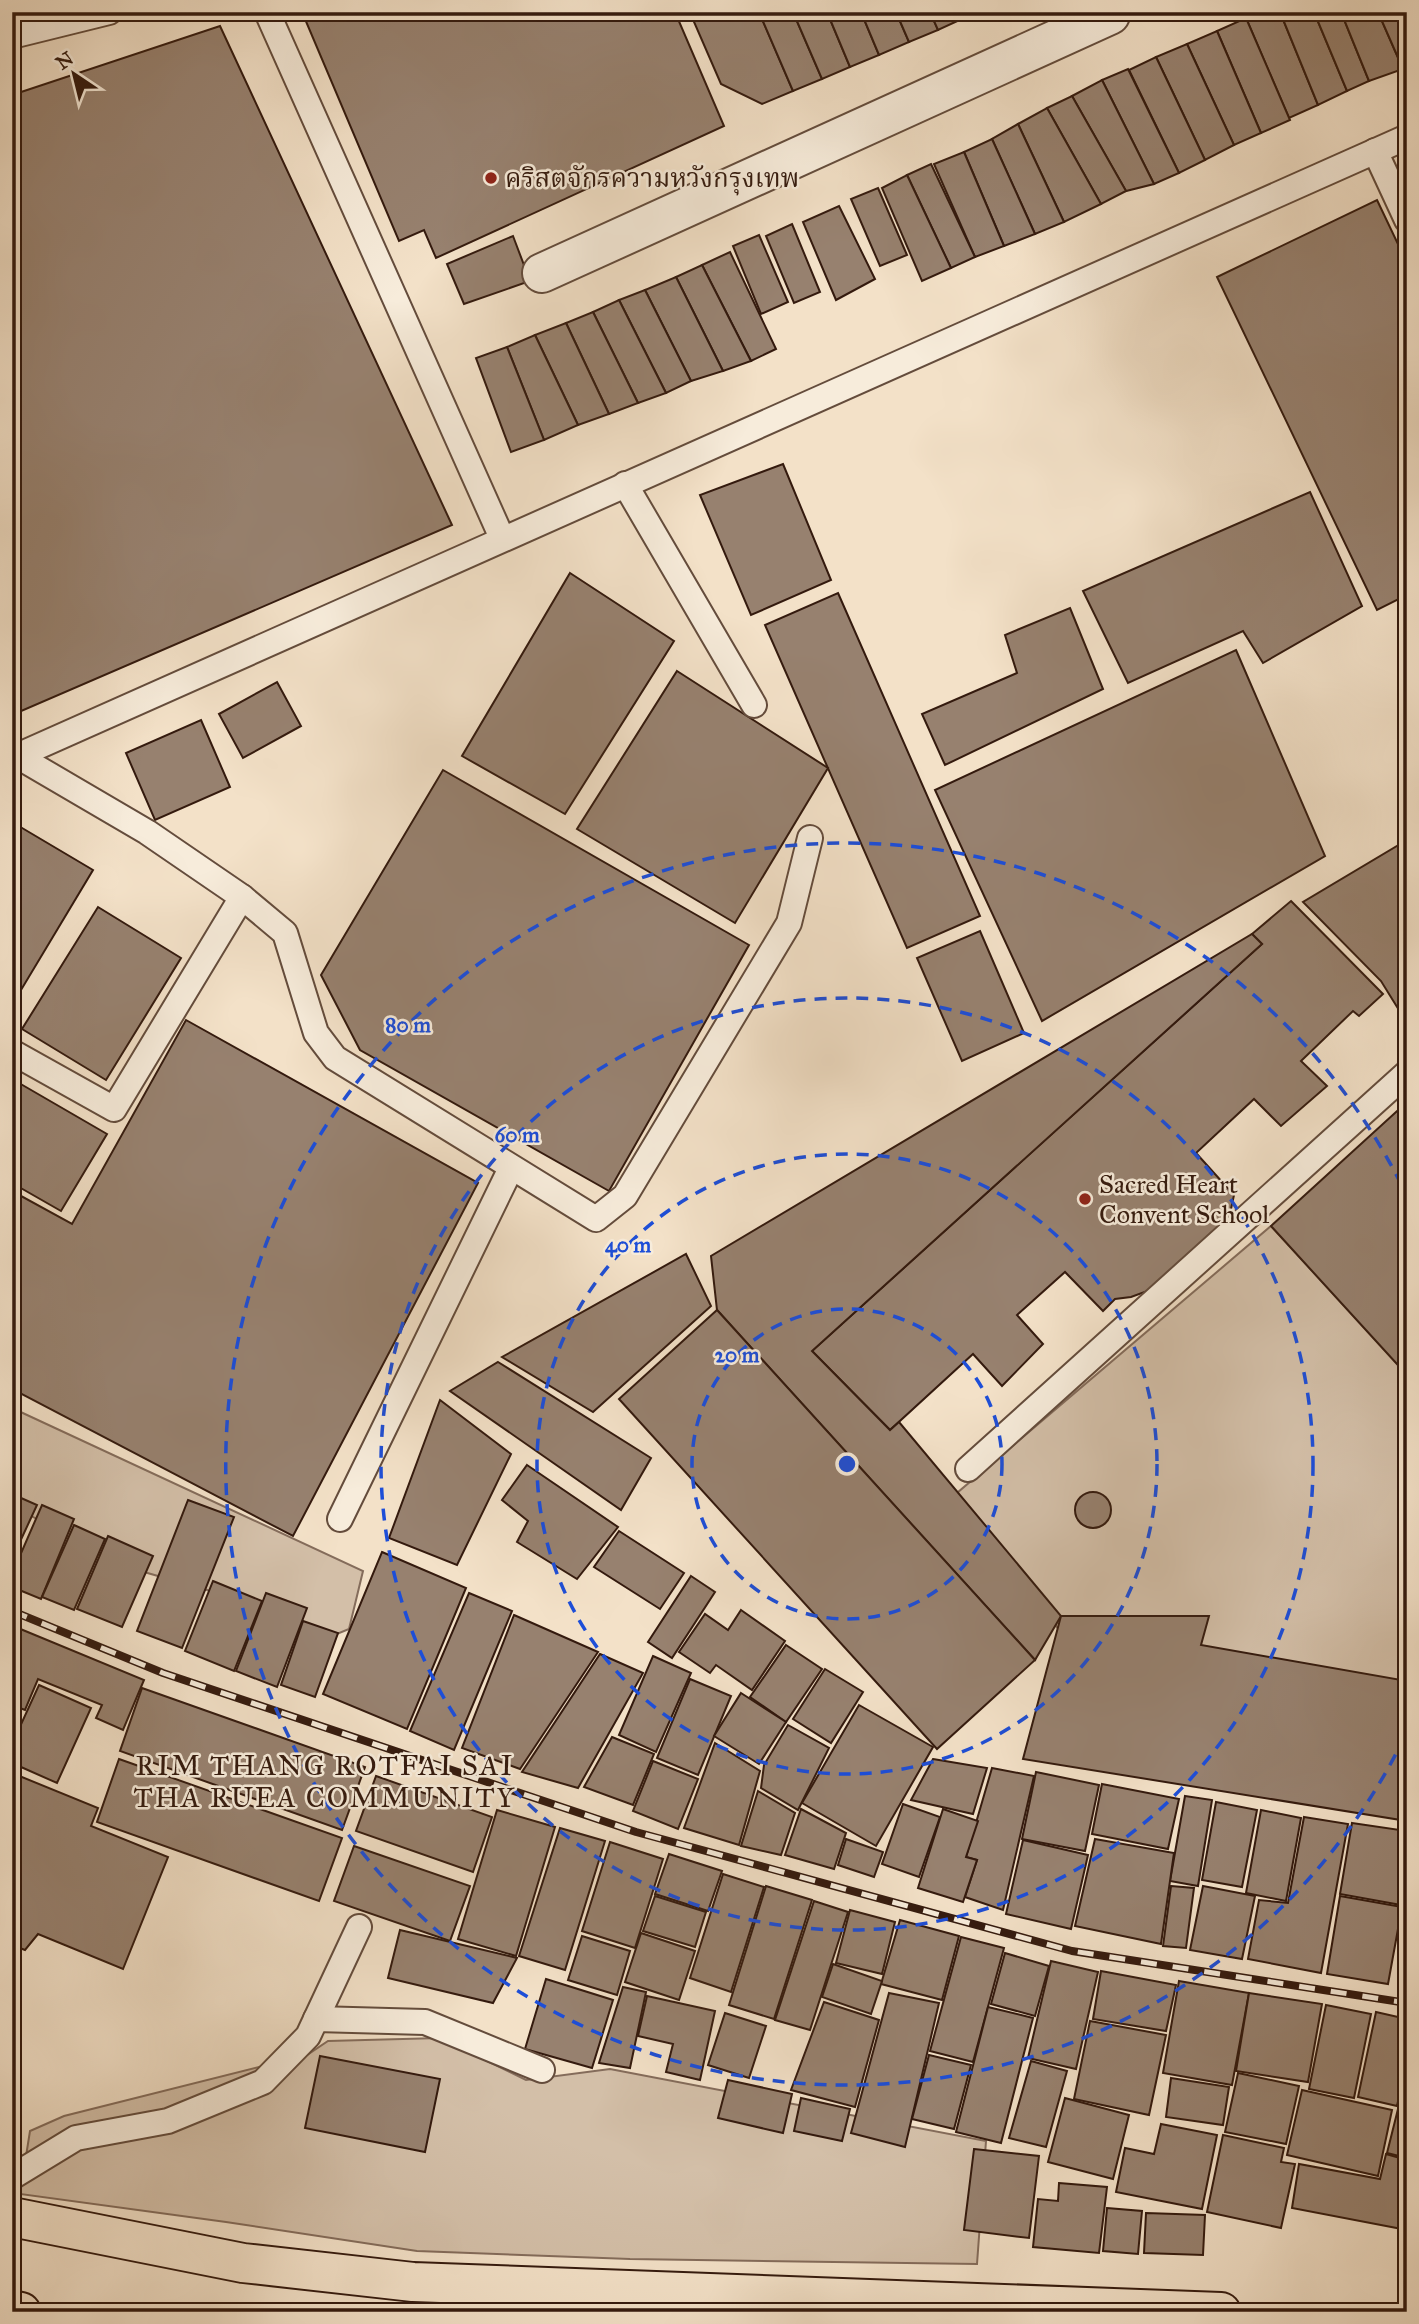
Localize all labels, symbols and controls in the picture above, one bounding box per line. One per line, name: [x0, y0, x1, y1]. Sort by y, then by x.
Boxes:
north arrow: [38, 38, 108, 108]
text: N: [51, 46, 78, 75]
place label: คริสตจักรความหวังกรุงเทพ: [505, 162, 799, 196]
marker: คริสตจักรความหวังกรุงเทพ: [483, 170, 499, 186]
text: 80 m: [385, 1012, 431, 1038]
text: 60 m: [494, 1122, 540, 1148]
place label: Sacred Heart Convent School: [1099, 1168, 1269, 1230]
marker: Sacred Heart Convent School: [1077, 1191, 1093, 1207]
text: 40 m: [605, 1232, 651, 1258]
text: 20 m: [715, 1342, 760, 1368]
centre of rings: [835, 1452, 859, 1476]
district label: RIM THANG ROTFAI SAI THA RUEA COMMUNITY: [134, 1748, 516, 1815]

